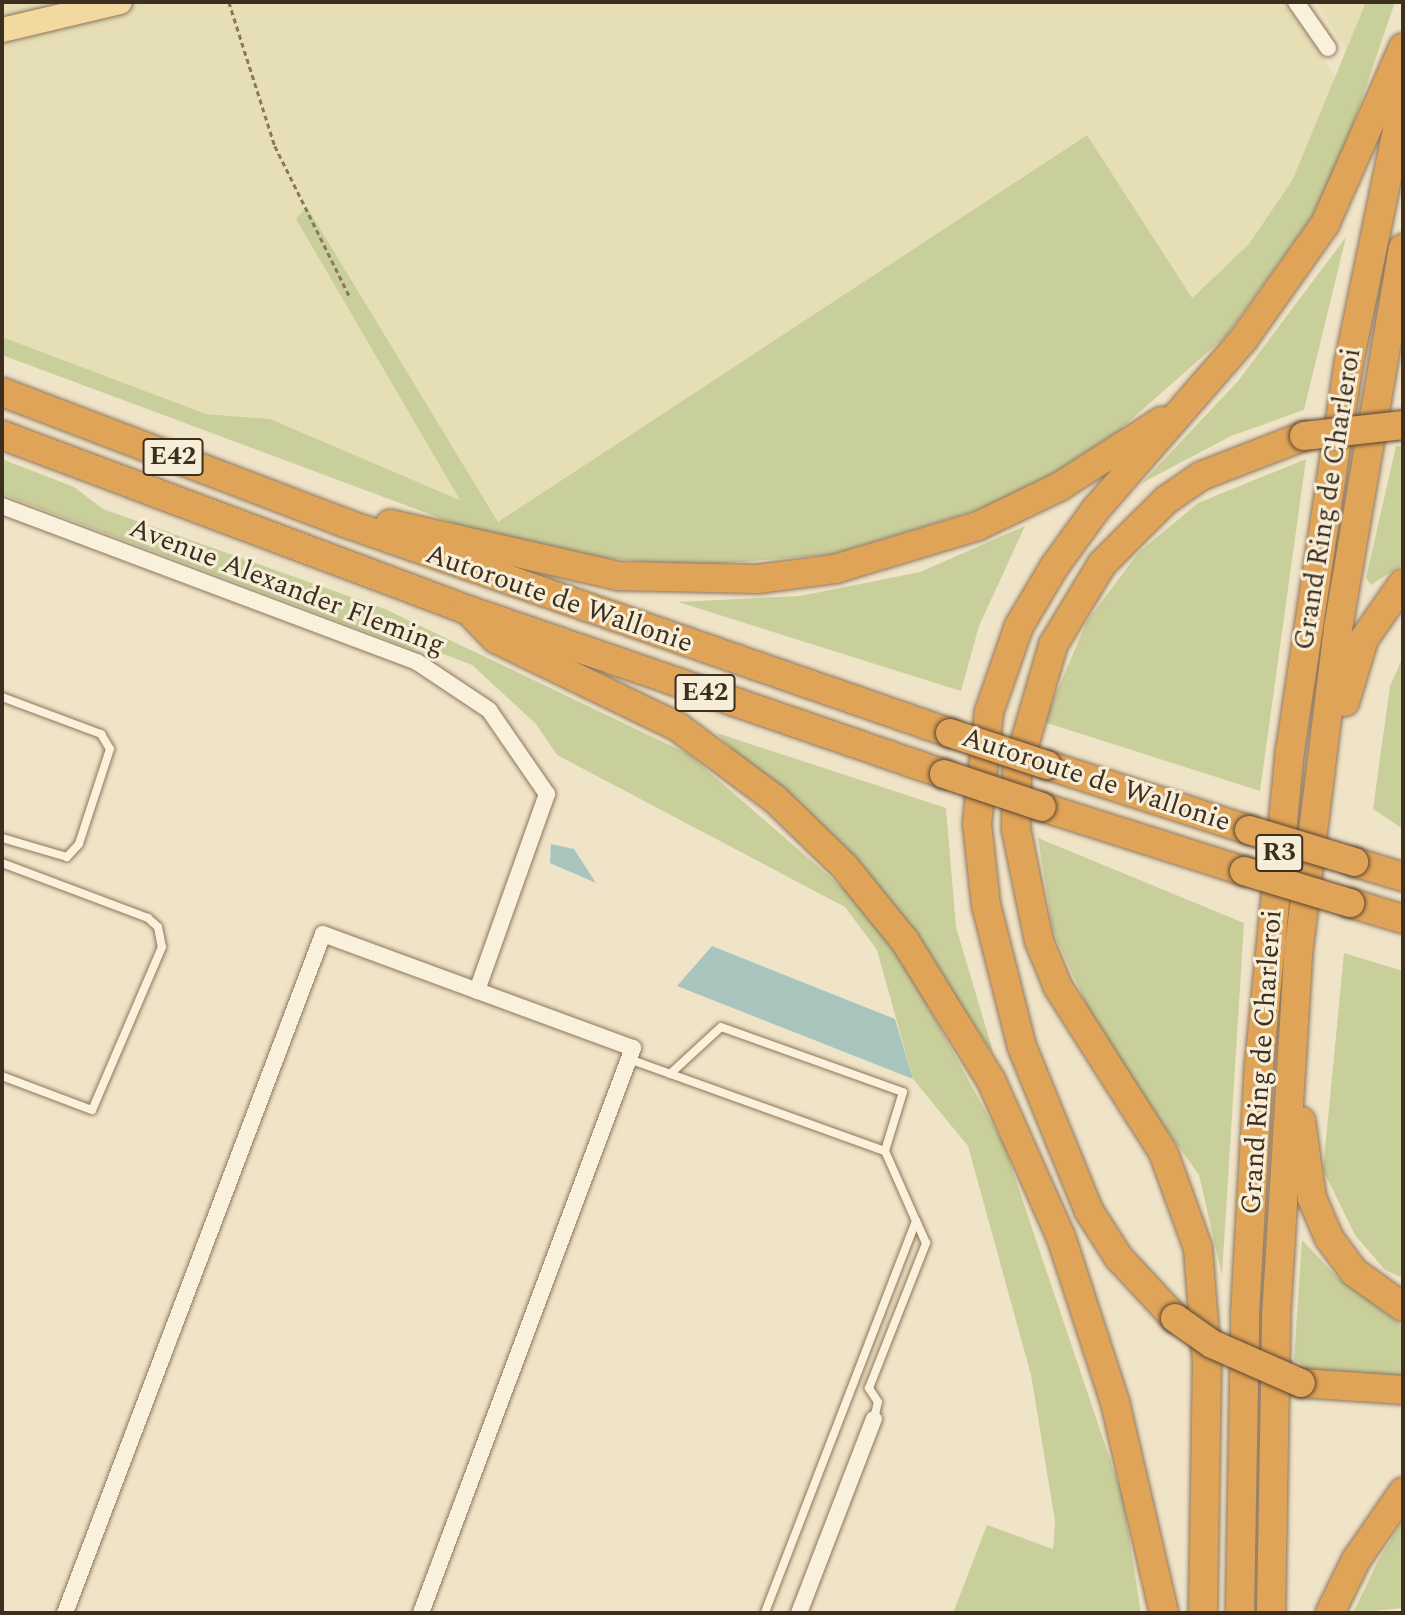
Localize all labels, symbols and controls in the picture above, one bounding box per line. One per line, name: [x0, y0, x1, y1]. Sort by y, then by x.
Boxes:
street label: Grand Ring de Charleroi: [1288, 345, 1368, 653]
road number: E42: [142, 435, 204, 480]
street label: Avenue Alexander Fleming: [124, 511, 450, 663]
street label: Autoroute de Wallonie: [421, 537, 697, 661]
road number: E42: [674, 670, 736, 716]
street label: Autoroute de Wallonie: [958, 721, 1234, 839]
road number: R3: [1254, 831, 1304, 876]
street label: Grand Ring de Charleroi: [1235, 908, 1289, 1216]

